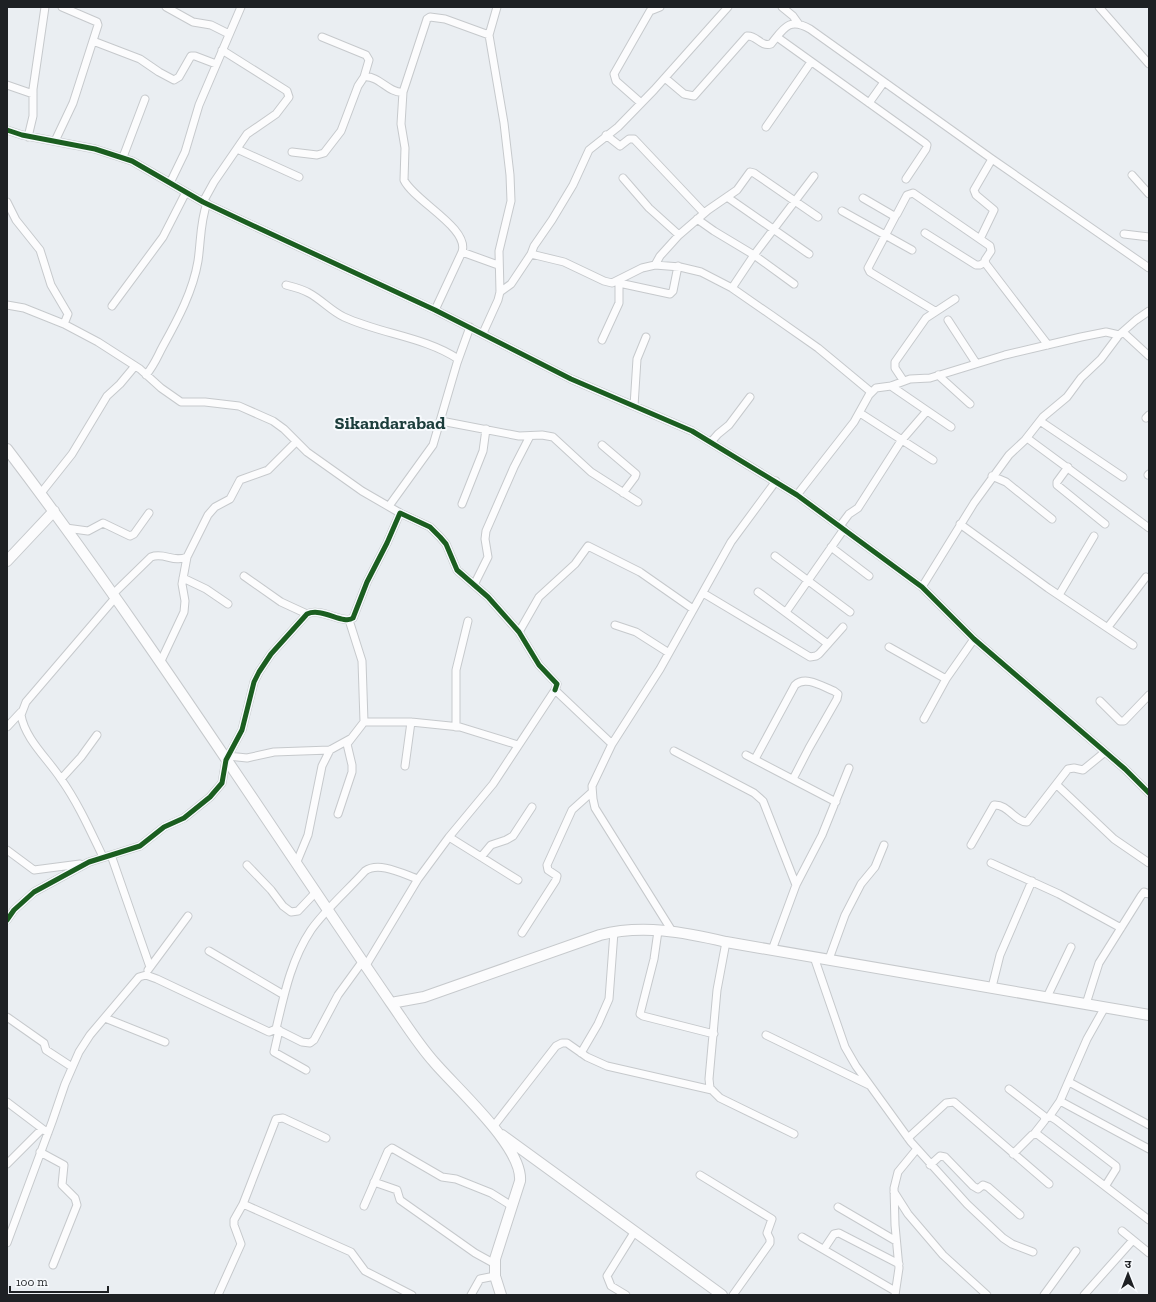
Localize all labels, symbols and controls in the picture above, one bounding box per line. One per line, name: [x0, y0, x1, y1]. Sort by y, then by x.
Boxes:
district label: Sikandarabad: [335, 412, 446, 434]
north arrow: [1108, 1254, 1148, 1294]
text: उ: [1125, 1258, 1132, 1271]
scale bar: [10, 1268, 108, 1294]
text: 100 m: [16, 1275, 48, 1289]

